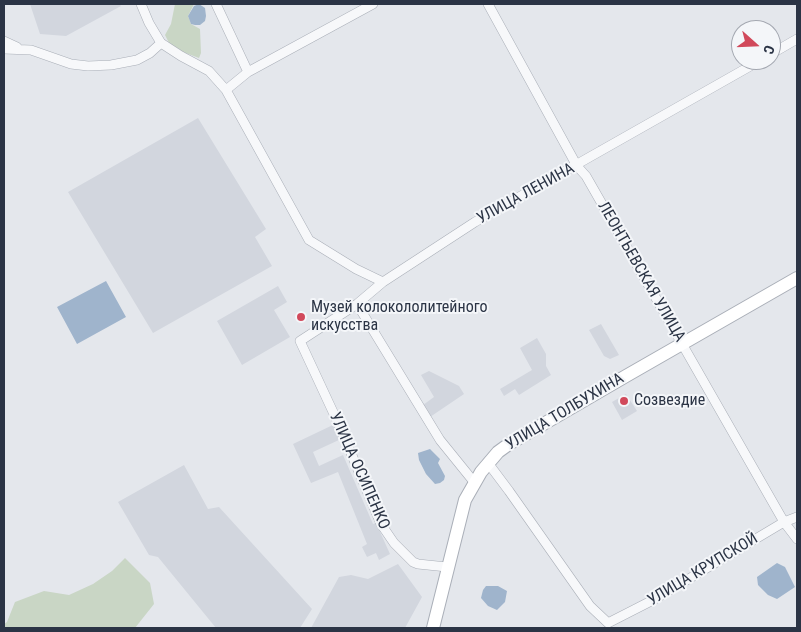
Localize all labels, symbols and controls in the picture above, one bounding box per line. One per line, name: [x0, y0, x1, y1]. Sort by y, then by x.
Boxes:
north arrow: [731, 20, 781, 70]
text: С: [760, 43, 778, 56]
street label: УЛИЦА ЛЕНИНА: [474, 159, 578, 229]
street label: ЛЕОНТЬЕВСКАЯ УЛИЦА: [593, 198, 689, 346]
place label: Музей колокололитейного искусства: [311, 298, 487, 336]
marker: Музей колокололитейного искусства: [295, 311, 307, 323]
street label: УЛИЦА ТОЛБУХИНА: [503, 369, 627, 455]
place label: Созвездие: [634, 391, 705, 411]
marker: Созвездие: [618, 395, 630, 407]
street label: УЛИЦА ОСИПЕНКО: [325, 409, 393, 533]
street label: УЛИЦА КРУПСКОЙ: [644, 530, 762, 610]

